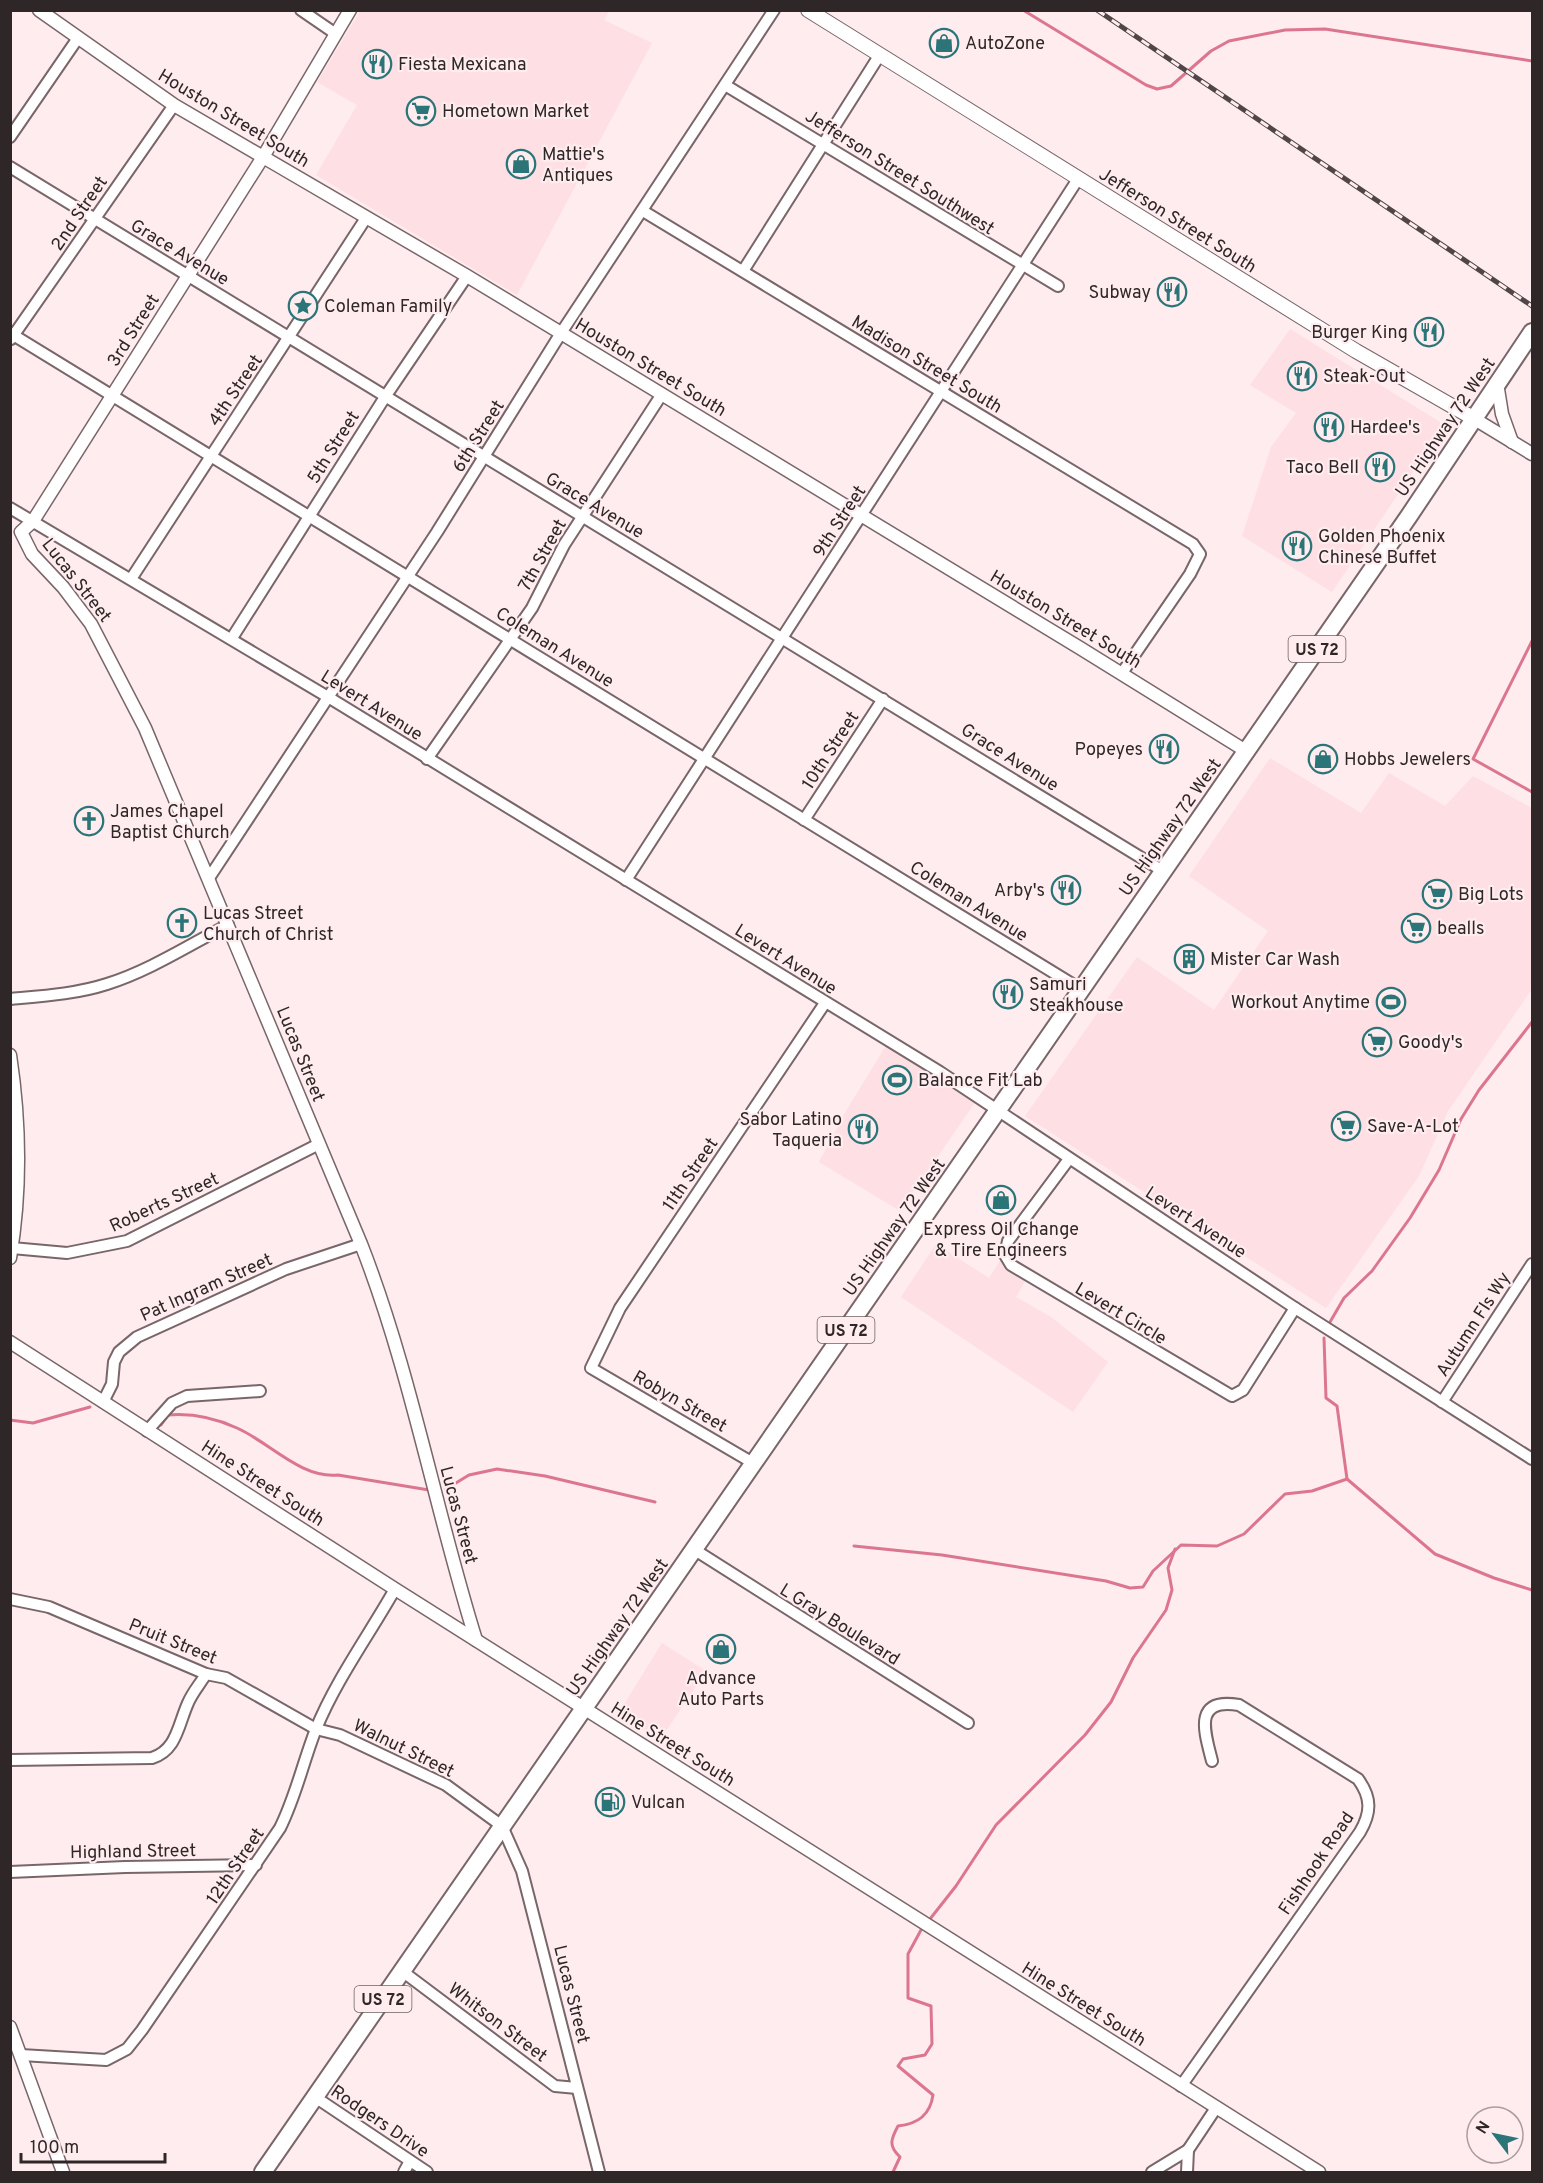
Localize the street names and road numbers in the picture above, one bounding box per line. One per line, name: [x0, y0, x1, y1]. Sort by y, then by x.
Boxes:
street label: Houston Street South: [153, 65, 313, 174]
street label: Jefferson Street Southwest: [800, 105, 998, 241]
street label: Jefferson Street South: [1094, 163, 1260, 279]
street label: 2nd Street: [47, 172, 114, 256]
street label: Grace Avenue: [126, 215, 233, 292]
street label: 3rd Street: [103, 290, 166, 371]
street label: Madison Street South: [847, 311, 1006, 419]
street label: Houston Street South: [570, 314, 730, 423]
street label: 4th Street: [204, 351, 269, 431]
street label: US Highway 72 West: [1391, 354, 1501, 502]
street label: 6th Street: [448, 396, 511, 477]
street label: 5th Street: [303, 407, 366, 488]
street label: Grace Avenue: [541, 468, 648, 545]
street label: 9th Street: [809, 482, 872, 562]
street label: 7th Street: [514, 516, 573, 596]
street label: Lucas Street: [36, 534, 116, 628]
street label: Houston Street South: [985, 566, 1145, 675]
street label: Coleman Avenue: [491, 603, 618, 694]
road number: US 72: [1288, 636, 1346, 662]
street label: Levert Avenue: [316, 666, 427, 747]
street label: 10th Street: [797, 707, 865, 794]
street label: Grace Avenue: [956, 719, 1062, 798]
street label: US Highway 72 West: [1115, 754, 1227, 901]
street label: Coleman Avenue: [905, 857, 1032, 948]
street label: Levert Avenue: [730, 920, 841, 1001]
street label: Lucas Street: [270, 1004, 329, 1106]
street label: 11th Street: [658, 1134, 724, 1216]
street label: US Highway 72 West: [839, 1154, 951, 1301]
street label: Roberts Street: [106, 1168, 223, 1239]
street label: Levert Avenue: [1140, 1182, 1250, 1265]
street label: Pat Ingram Street: [137, 1249, 276, 1328]
street label: Autumn Fls Wy: [1432, 1268, 1517, 1382]
street label: Levert Circle: [1070, 1278, 1170, 1351]
road number: US 72: [818, 1317, 874, 1343]
street label: Robyn Street: [628, 1366, 731, 1439]
street label: Hine Street South: [196, 1436, 328, 1533]
street label: Lucas Street: [433, 1464, 482, 1567]
street label: US Highway 72 West: [562, 1554, 674, 1701]
street label: L Gray Boulevard: [775, 1579, 904, 1671]
street label: Pruit Street: [125, 1614, 220, 1671]
street label: Hine Street South: [606, 1698, 739, 1793]
street label: Walnut Street: [349, 1715, 458, 1784]
street label: Fishhook Road: [1274, 1808, 1360, 1920]
street label: 12th Street: [202, 1824, 270, 1910]
street label: Highland Street: [70, 1840, 196, 1865]
street label: Lucas Street: [547, 1943, 594, 2046]
street label: Hine Street South: [1017, 1958, 1150, 2053]
street label: Whitson Street: [443, 1978, 551, 2068]
road number: US 72: [354, 1986, 412, 2012]
street label: Rodgers Drive: [325, 2081, 433, 2164]

